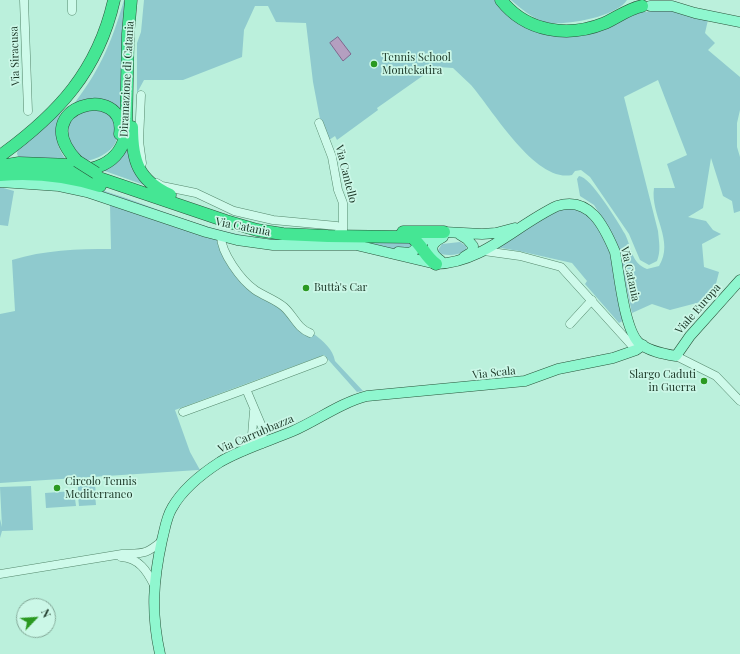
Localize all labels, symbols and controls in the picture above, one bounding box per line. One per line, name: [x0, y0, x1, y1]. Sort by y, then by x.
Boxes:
street label: Diramazione di Catania: [117, 21, 137, 137]
street label: Via Siracusa: [7, 26, 23, 86]
place label: Tennis School Montekatira: [382, 51, 451, 77]
marker: Tennis School Montekatira: [369, 59, 379, 69]
street label: Via Cantello: [332, 144, 360, 204]
street label: Via Catania: [214, 215, 272, 239]
street label: Via Catania: [618, 245, 642, 303]
place label: Buttà's Car: [314, 281, 367, 295]
street label: Viale Europa: [673, 281, 723, 337]
marker: Buttà's Car: [301, 283, 311, 293]
street label: Via Scala: [472, 364, 516, 382]
place label: Slargo Caduti in Guerra: [629, 368, 696, 394]
marker: Slargo Caduti in Guerra: [699, 376, 709, 386]
street label: Via Carrubbazza: [216, 412, 296, 456]
place label: Circolo Tennis Mediterraneo: [65, 475, 137, 501]
marker: Circolo Tennis Mediterraneo: [52, 483, 62, 493]
north arrow: [16, 598, 56, 638]
text: N: [38, 606, 55, 620]

